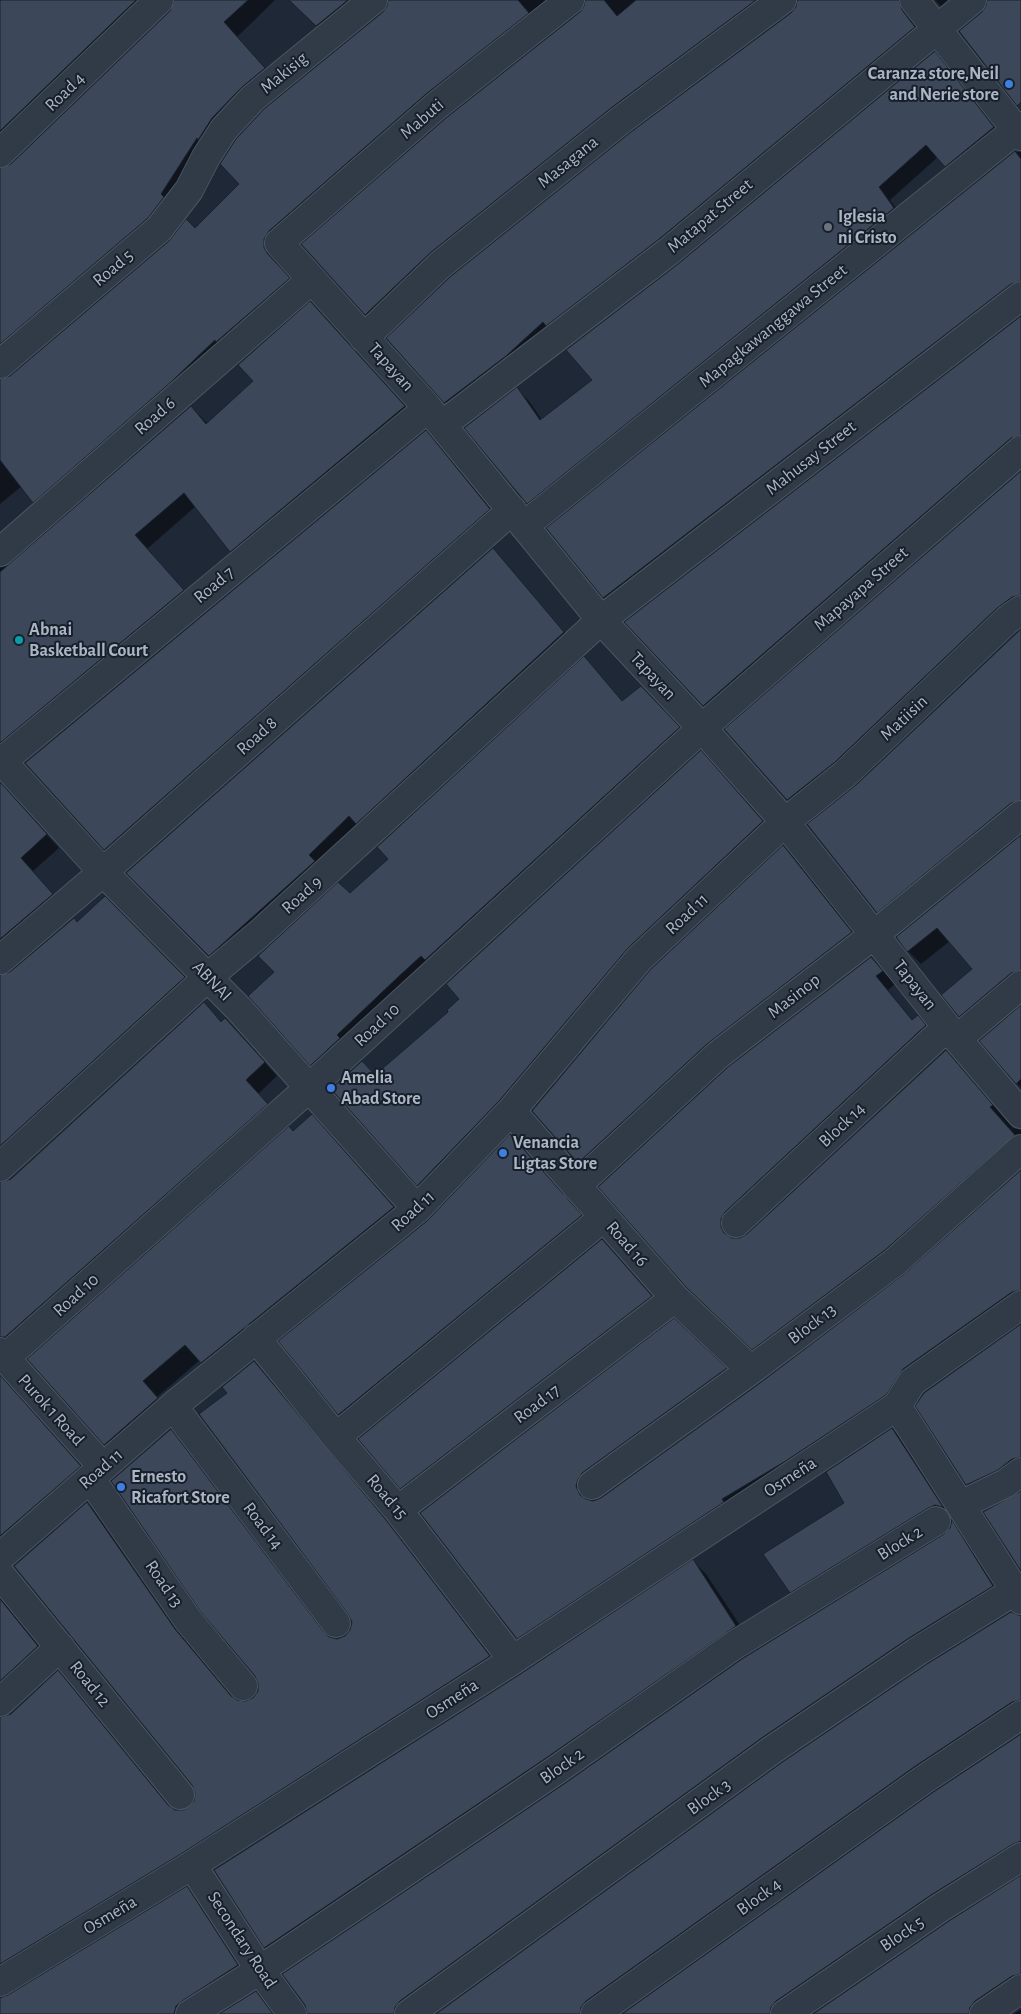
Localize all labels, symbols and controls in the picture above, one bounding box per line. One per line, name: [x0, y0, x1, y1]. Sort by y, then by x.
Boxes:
street label: Makisig: [256, 47, 312, 99]
place label: Caranza store,Neil and Nerie store: [868, 63, 999, 106]
street label: Road 4: [40, 68, 90, 116]
marker: Caranza store,Neil and Nerie store: [1003, 78, 1015, 90]
street label: Mabuti: [396, 94, 448, 144]
street label: Masagana: [533, 131, 603, 193]
street label: Matapat Street: [663, 174, 757, 258]
place label: Iglesia ni Cristo: [838, 206, 897, 248]
marker: Iglesia ni Cristo: [822, 221, 834, 233]
street label: Road 5: [88, 245, 138, 291]
street label: Mapagkawanggawa Street: [694, 260, 852, 392]
street label: Tapayan: [364, 338, 418, 396]
street label: Road 6: [130, 392, 180, 440]
street label: Mahusay Street: [762, 416, 860, 500]
street label: Mapayapa Street: [809, 542, 913, 636]
street label: Road 7: [189, 562, 239, 608]
place label: Abnai Basketball Court: [29, 619, 148, 662]
marker: Abnai Basketball Court: [13, 634, 25, 646]
street label: Tapayan: [625, 647, 681, 705]
street label: Matiisin: [876, 691, 932, 745]
street label: Road 8: [232, 712, 282, 760]
street label: Road 9: [277, 871, 327, 919]
street label: Road 11: [661, 889, 713, 939]
street label: Tapayan: [889, 955, 941, 1015]
street label: ABNAI: [188, 956, 236, 1006]
street label: Masinop: [763, 969, 825, 1023]
street label: Road 10: [350, 999, 404, 1051]
place label: Amelia Abad Store: [341, 1067, 421, 1110]
marker: Amelia Abad Store: [325, 1082, 337, 1094]
street label: Block 14: [814, 1098, 870, 1152]
place label: Venancia Ligtas Store: [513, 1132, 597, 1174]
marker: Venancia Ligtas Store: [497, 1147, 509, 1159]
street label: Road 11: [387, 1186, 439, 1236]
street label: Road 16: [601, 1217, 653, 1271]
street label: Road 10: [49, 1269, 103, 1321]
street label: Block 13: [784, 1299, 840, 1349]
street label: Purok 1 Road: [13, 1370, 89, 1450]
street label: Road 17: [510, 1380, 564, 1428]
street label: Road 11: [75, 1444, 127, 1494]
street label: Osmeña: [760, 1452, 820, 1502]
place label: Ernesto Ricafort Store: [131, 1466, 230, 1508]
street label: Road 15: [362, 1470, 412, 1524]
marker: Ernesto Ricafort Store: [115, 1481, 127, 1493]
street label: Road 14: [238, 1498, 288, 1554]
street label: Block 2: [873, 1521, 927, 1565]
street label: Road 13: [140, 1556, 188, 1612]
street label: Road 12: [65, 1657, 115, 1711]
street label: Osmeña: [422, 1674, 482, 1724]
street label: Block 2: [536, 1743, 588, 1789]
street label: Block 3: [683, 1774, 735, 1820]
street label: Block 4: [733, 1874, 785, 1920]
street label: Secondary Road: [203, 1887, 281, 1993]
street label: Osmeña: [79, 1891, 141, 1939]
street label: Block 5: [876, 1911, 928, 1957]

